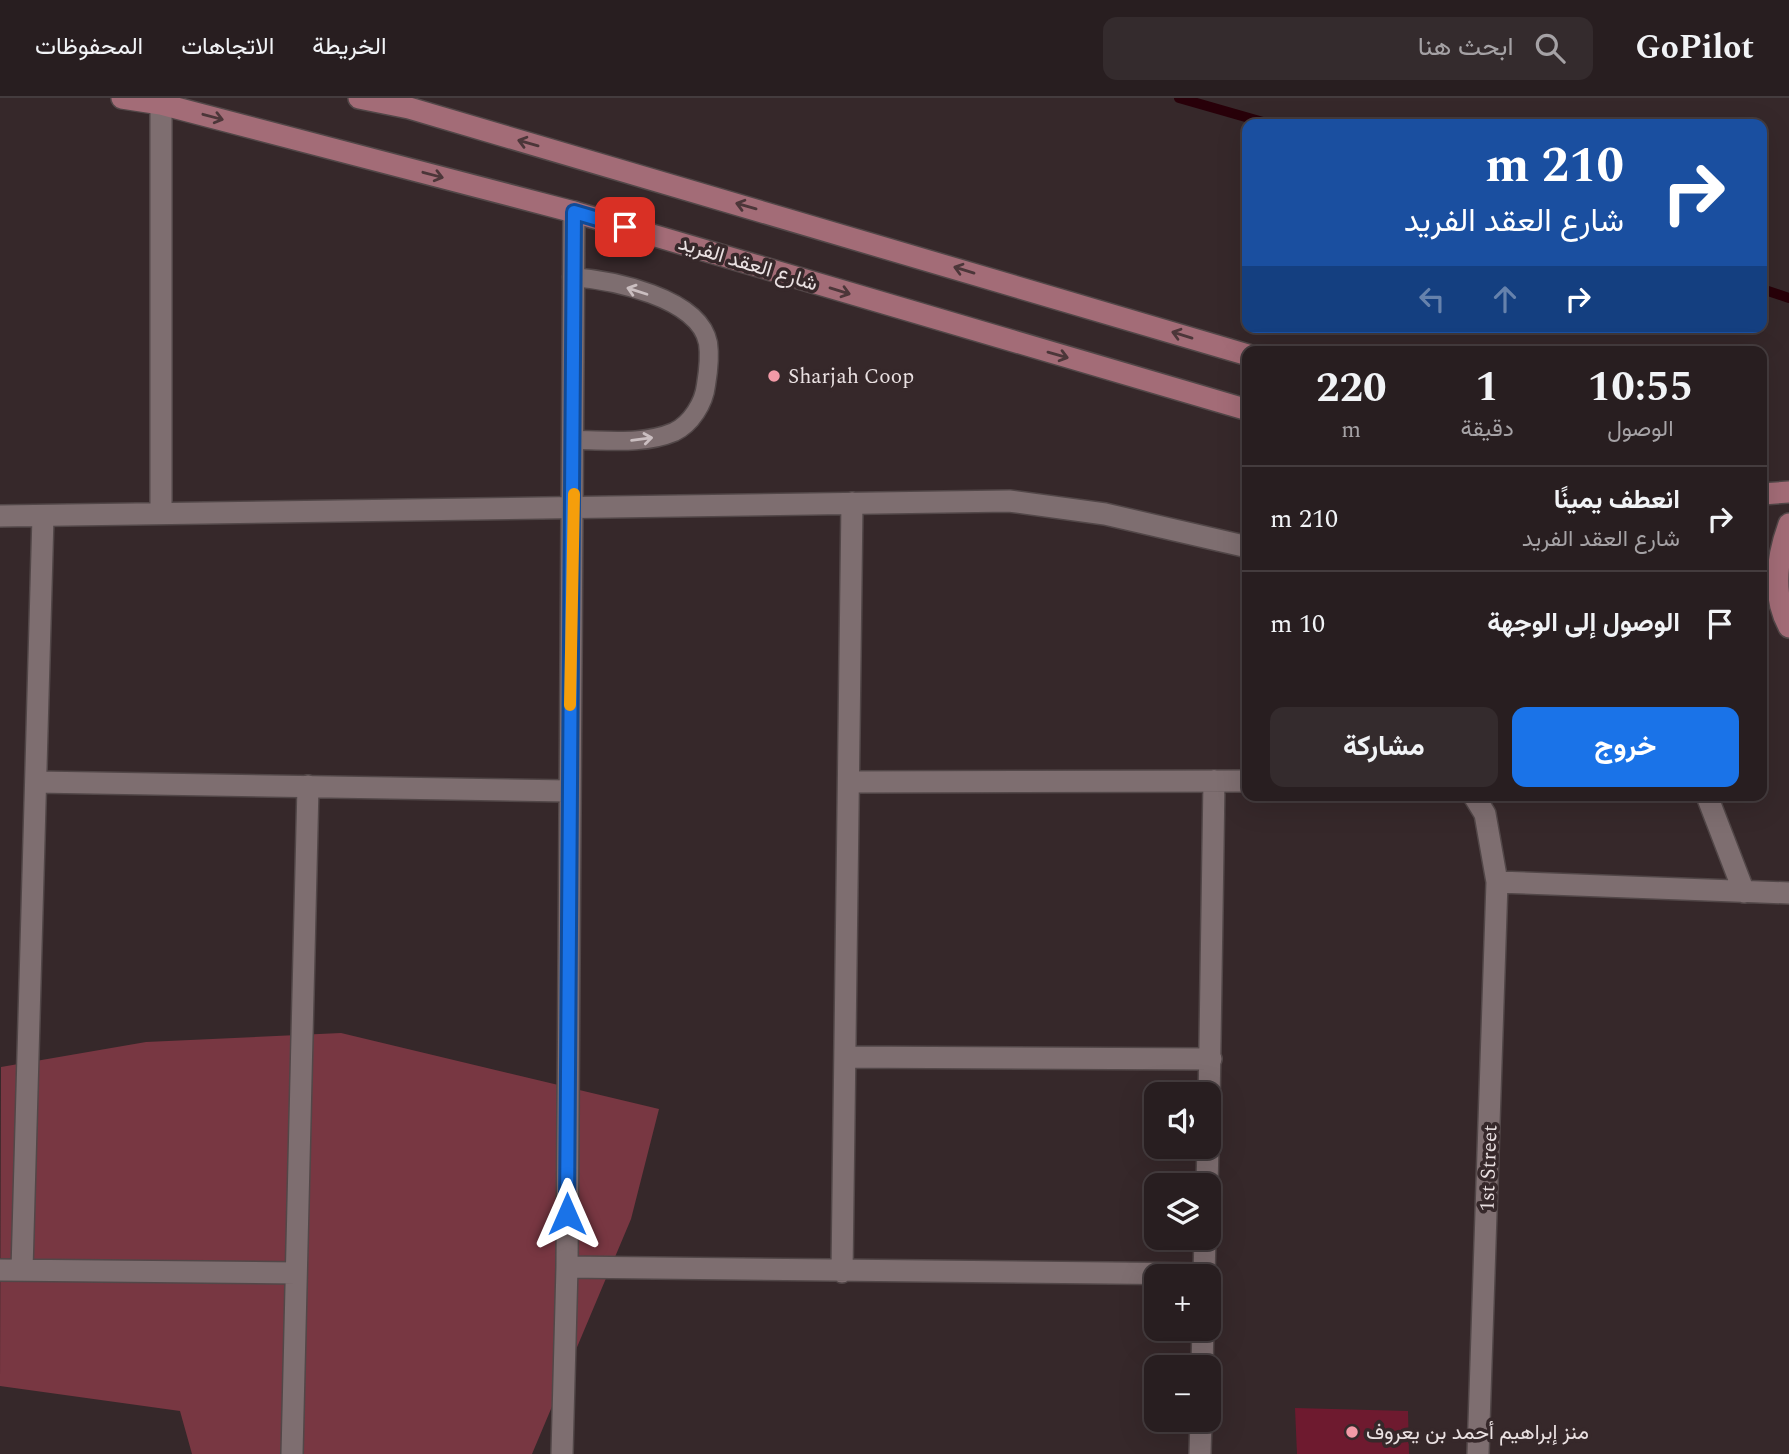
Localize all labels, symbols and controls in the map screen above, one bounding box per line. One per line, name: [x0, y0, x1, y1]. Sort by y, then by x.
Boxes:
search box: [1103, 17, 1593, 80]
text: GoPilot: [1635, 23, 1754, 73]
text: ابحث هنا: [1418, 27, 1513, 67]
text: المحفوظات: [35, 29, 143, 65]
text: الاتجاهات: [181, 29, 274, 65]
text: الخريطة: [312, 29, 387, 65]
icon: search: [1531, 29, 1569, 67]
one-way arrow: [201, 111, 224, 124]
text: 210 m: [1485, 129, 1624, 204]
one-way arrow: [517, 135, 539, 148]
icon: right: [1648, 147, 1739, 238]
one-way arrow: [421, 169, 444, 182]
pin: [595, 197, 655, 257]
text: شارع العقد الفريد: [1404, 197, 1624, 246]
one-way arrow: [735, 198, 757, 211]
icon: arrive: [606, 208, 644, 246]
street label: شارع العقد الفريد: [674, 228, 821, 300]
one-way arrow: [954, 263, 976, 276]
icon: left: [1413, 280, 1451, 318]
icon: ahead: [1486, 280, 1524, 318]
icon: right: [1559, 280, 1597, 318]
one-way arrow: [626, 283, 648, 296]
one-way arrow: [829, 285, 851, 298]
one-way arrow: [1172, 328, 1194, 341]
one-way arrow: [1047, 350, 1069, 363]
text: 1: [1475, 356, 1499, 419]
text: 10:55: [1588, 356, 1693, 419]
text: 220: [1316, 357, 1387, 420]
place label: Sharjah Coop: [788, 361, 914, 393]
marker: Sharjah Coop: [766, 368, 782, 384]
text: دقيقة: [1460, 412, 1514, 447]
text: الوصول: [1607, 412, 1674, 447]
text: m: [1341, 413, 1361, 448]
one-way arrow: [630, 433, 653, 446]
text: انعطف يمينًا: [1554, 480, 1680, 520]
text: 210 m: [1270, 499, 1338, 539]
icon: right: [1701, 500, 1739, 538]
text: شارع العقد الفريد: [1522, 522, 1680, 557]
text: الوصول إلى الوجهة: [1487, 603, 1680, 643]
text: 10 m: [1270, 604, 1325, 644]
icon: arrive: [1701, 605, 1739, 643]
button: مشاركة: [1270, 707, 1498, 787]
button: خروج: [1512, 707, 1739, 787]
map controls: [1144, 1082, 1221, 1432]
button: sound: [1144, 1082, 1221, 1159]
street label: 1st Street: [1471, 1124, 1507, 1212]
button: layers: [1144, 1173, 1221, 1250]
position arrow: [530, 1177, 604, 1251]
button: +: [1144, 1264, 1221, 1341]
button: −: [1144, 1355, 1221, 1432]
place label: منز إبراهيم أحمد بن يعروف: [1366, 1417, 1589, 1449]
marker: منز إبراهيم أحمد بن يعروف: [1344, 1424, 1360, 1440]

